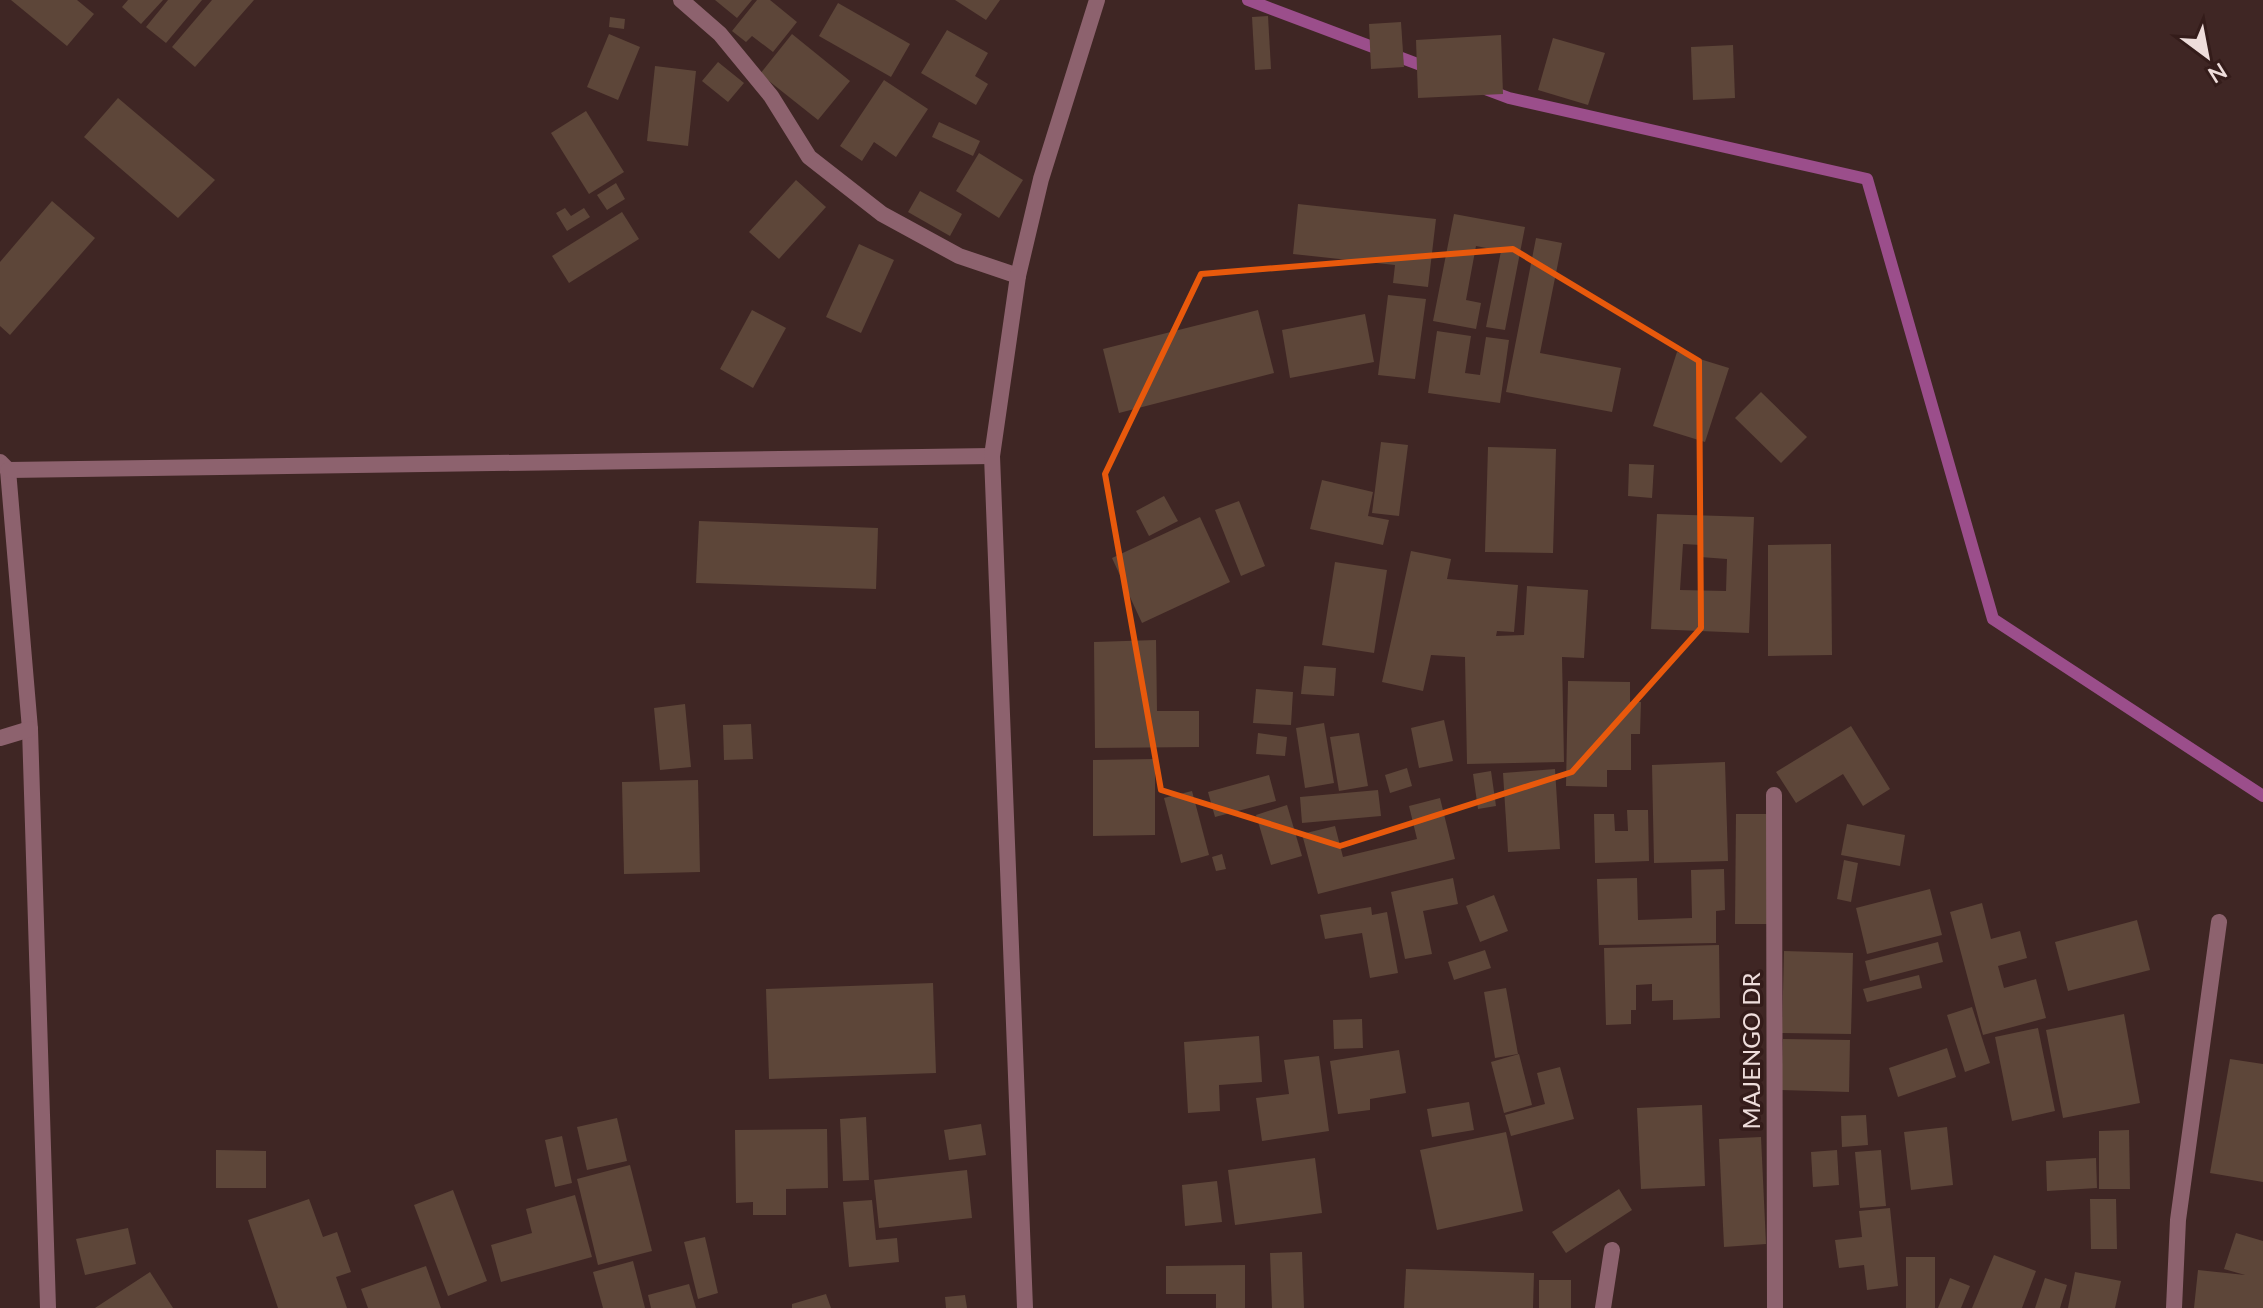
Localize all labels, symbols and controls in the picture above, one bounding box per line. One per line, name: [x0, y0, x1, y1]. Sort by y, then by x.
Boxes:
north arrow: [2167, 16, 2247, 96]
text: N: [2204, 57, 2232, 89]
street label: MAJENGO DR: [1736, 972, 1765, 1130]

